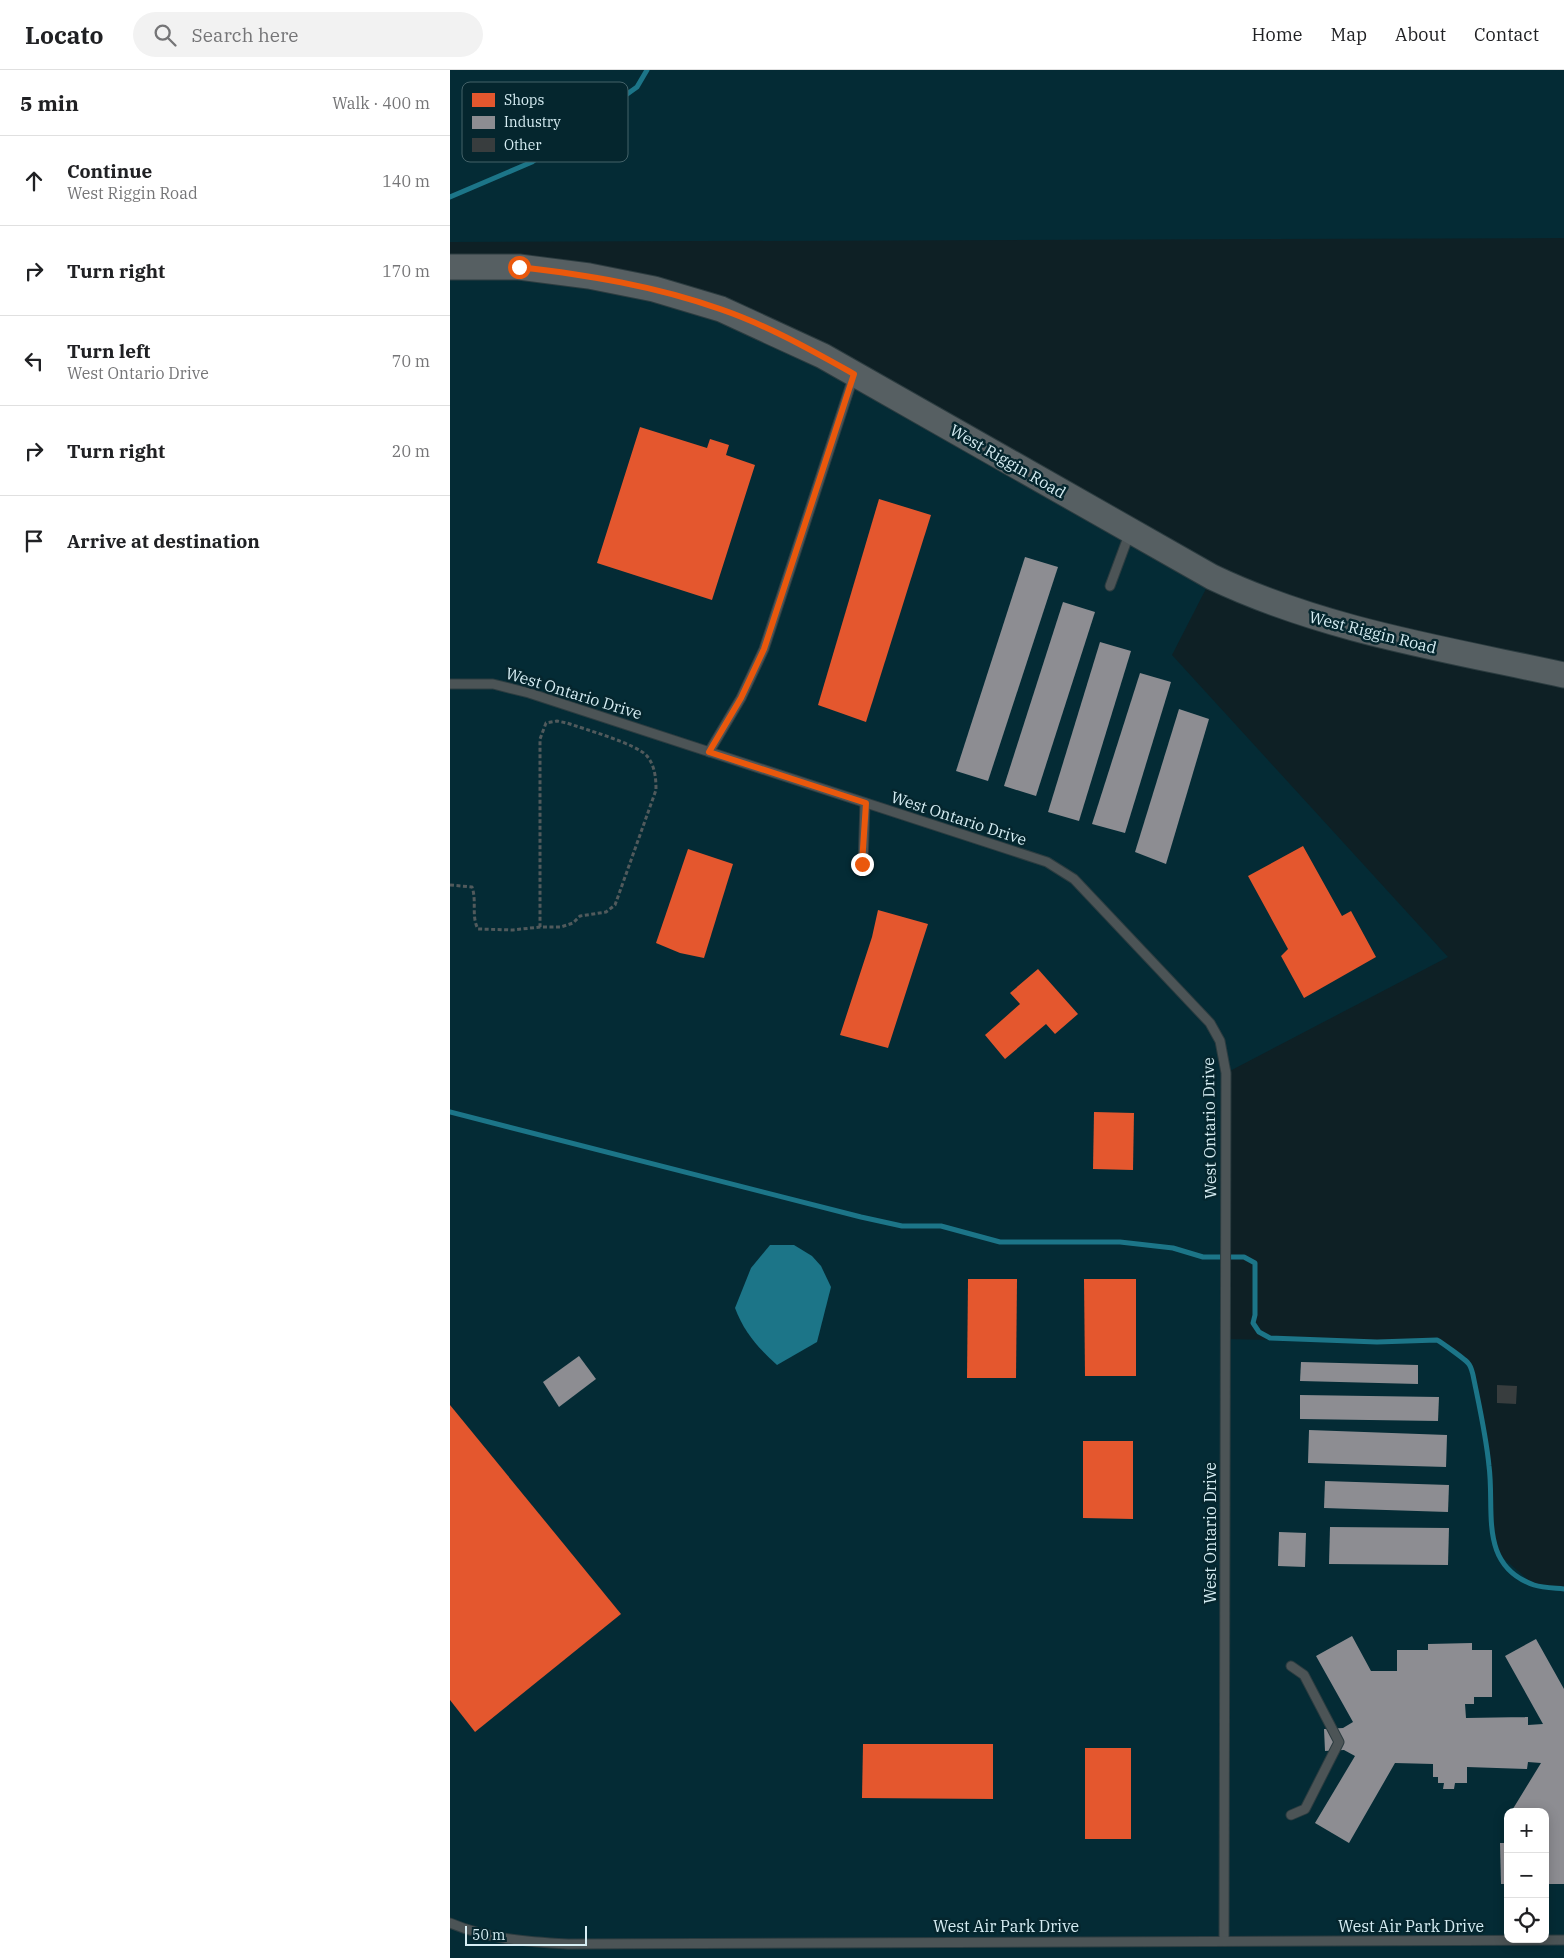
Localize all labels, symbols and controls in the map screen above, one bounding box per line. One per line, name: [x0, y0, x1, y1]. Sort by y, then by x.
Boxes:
search box: [133, 12, 483, 57]
text: Locato: [25, 19, 103, 51]
icon: search: [151, 21, 179, 49]
text: Search here: [191, 23, 299, 47]
text: Home: [1251, 23, 1303, 46]
text: Map: [1331, 23, 1367, 46]
text: About: [1395, 23, 1446, 46]
text: Contact: [1474, 23, 1539, 46]
legend: [462, 82, 628, 162]
text: 5 min: [20, 89, 79, 117]
text: Shops: [504, 91, 544, 109]
text: Walk · 400 m: [332, 93, 430, 113]
text: Industry: [504, 113, 561, 131]
text: Other: [504, 136, 542, 154]
text: Continue: [67, 159, 152, 183]
icon: ahead: [20, 167, 48, 195]
text: 140 m: [382, 171, 430, 191]
text: West Riggin Road: [67, 183, 198, 203]
route start: [508, 256, 531, 279]
icon: right: [20, 257, 48, 285]
text: Turn right: [67, 259, 165, 283]
text: 170 m: [382, 261, 430, 281]
text: Turn left: [67, 339, 150, 363]
icon: left: [20, 347, 48, 375]
text: 70 m: [392, 351, 430, 371]
text: West Ontario Drive: [67, 363, 209, 383]
street label: West Riggin Road: [946, 420, 1070, 502]
icon: right: [20, 437, 48, 465]
text: Turn right: [67, 439, 165, 463]
text: 20 m: [392, 441, 430, 461]
icon: arrive: [20, 527, 48, 555]
text: Arrive at destination: [67, 529, 260, 553]
street label: West Riggin Road: [1307, 606, 1439, 658]
street label: West Ontario Drive: [503, 663, 645, 723]
street label: West Ontario Drive: [889, 787, 1029, 849]
route end: [851, 853, 874, 876]
street label: West Ontario Drive: [1198, 1057, 1220, 1199]
street label: West Ontario Drive: [1200, 1462, 1220, 1604]
map controls: [1504, 1808, 1549, 1943]
button: +: [1504, 1808, 1549, 1853]
button: −: [1504, 1853, 1549, 1898]
button: locate: [1504, 1898, 1549, 1943]
street label: West Air Park Drive: [933, 1916, 1079, 1936]
street label: West Air Park Drive: [1338, 1916, 1484, 1936]
scale bar: [465, 1923, 588, 1946]
text: 50 m: [472, 1926, 505, 1944]

